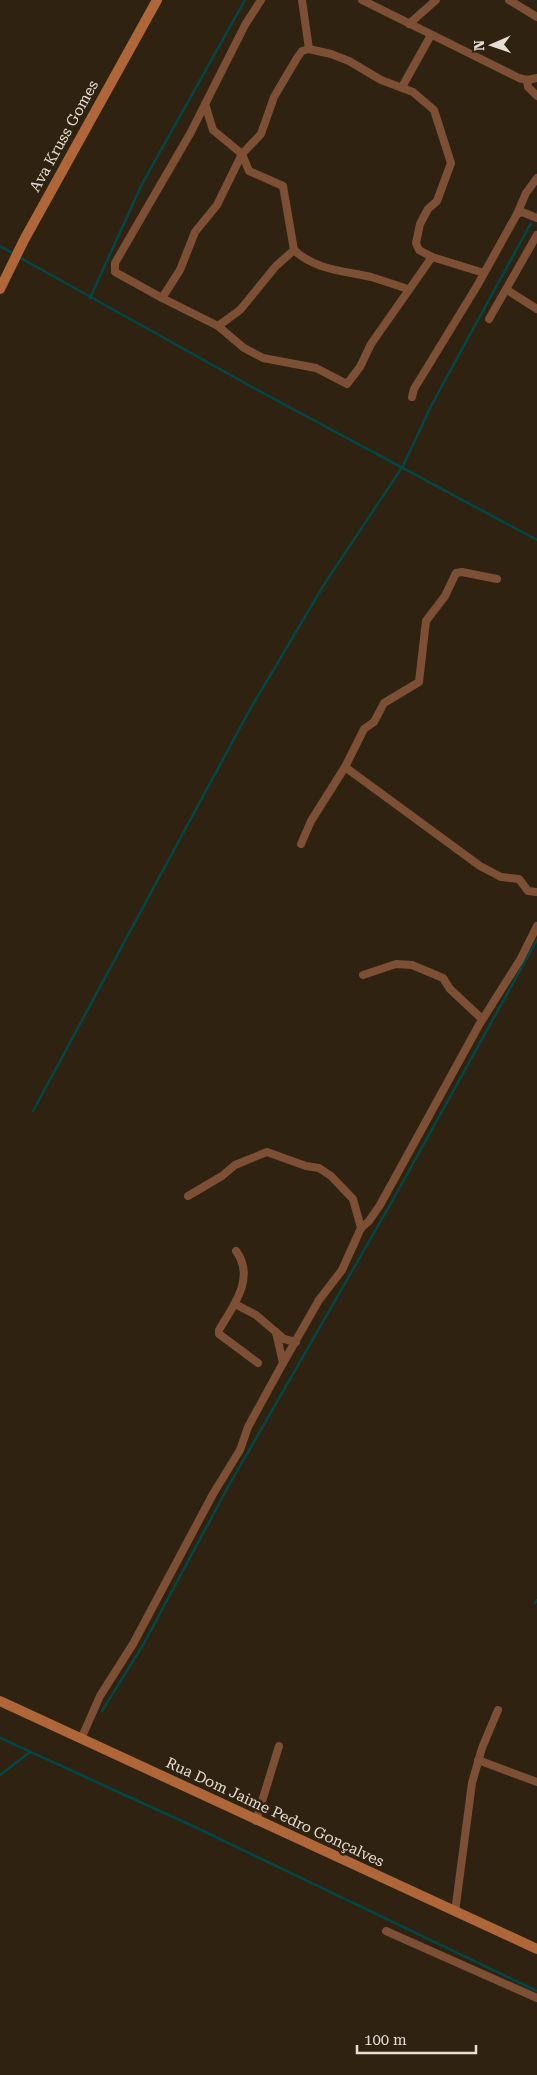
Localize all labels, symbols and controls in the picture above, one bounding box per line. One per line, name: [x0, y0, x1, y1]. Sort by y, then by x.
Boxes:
north arrow: [467, 20, 517, 70]
text: N: [471, 40, 487, 51]
street label: Ava Kruss Gomes: [26, 77, 102, 195]
street label: Rua Dom Jaime Pedro Gonçalves: [163, 1753, 387, 1871]
scale bar: [357, 2022, 476, 2054]
text: 100 m: [364, 2031, 407, 2049]

